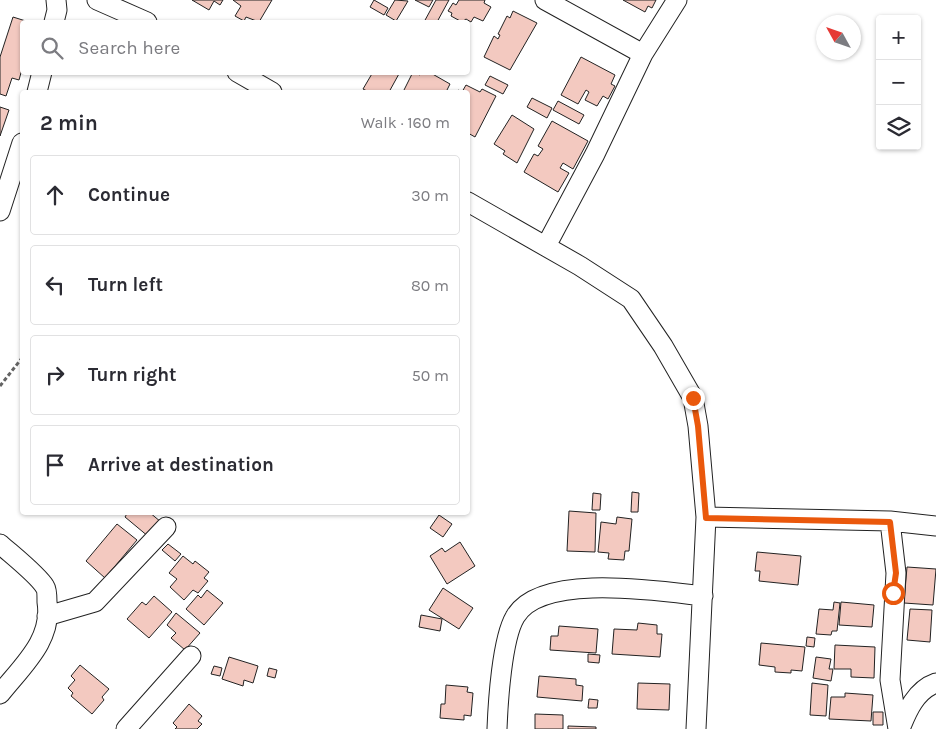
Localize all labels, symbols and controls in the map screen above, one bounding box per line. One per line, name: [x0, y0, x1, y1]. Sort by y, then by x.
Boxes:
north arrow: [816, 15, 861, 60]
map controls: [876, 15, 921, 150]
button: +: [876, 15, 921, 60]
search box: [20, 20, 470, 75]
icon: search: [38, 34, 66, 62]
text: Search here: [78, 37, 180, 59]
button: −: [876, 60, 921, 105]
button: layers: [876, 105, 921, 150]
text: 2 min: [40, 111, 98, 135]
text: Walk · 160 m: [361, 113, 450, 132]
icon: ahead: [41, 181, 69, 209]
text: Continue: [88, 184, 170, 206]
text: 30 m: [411, 186, 449, 205]
icon: left: [41, 271, 69, 299]
text: Turn left: [88, 274, 163, 296]
text: 80 m: [411, 276, 449, 295]
icon: right: [41, 361, 69, 389]
text: Turn right: [88, 364, 177, 386]
text: 50 m: [412, 366, 449, 385]
route end: [682, 387, 705, 410]
icon: arrive: [41, 451, 69, 479]
text: Arrive at destination: [88, 454, 274, 476]
route start: [882, 582, 905, 605]

